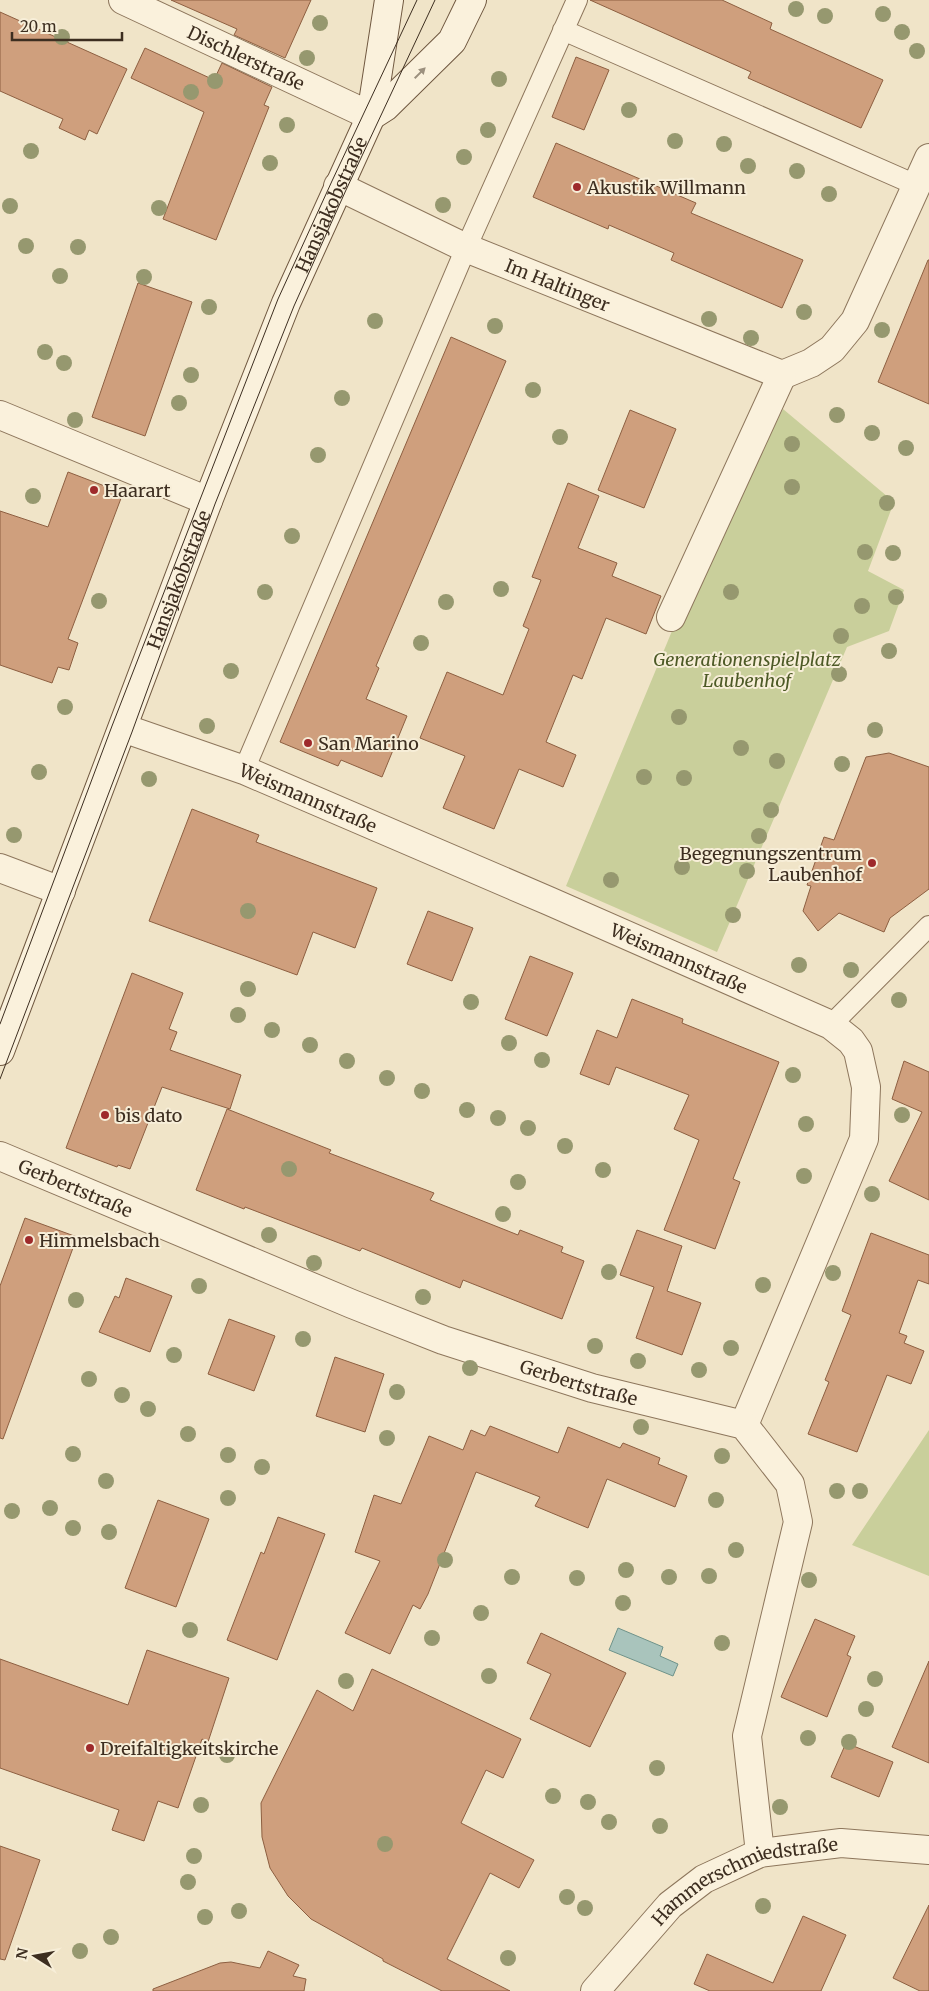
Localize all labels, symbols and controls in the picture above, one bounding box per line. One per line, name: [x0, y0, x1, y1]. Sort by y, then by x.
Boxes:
scale bar: [12, 10, 122, 42]
text: 20 m: [20, 17, 57, 36]
street label: Dischlerstraße: [184, 20, 308, 95]
one-way arrow: [413, 67, 425, 79]
street label: Hansjakobstraße: [290, 133, 372, 276]
place label: Akustik Willmann: [586, 176, 746, 199]
marker: Akustik Willmann: [571, 181, 583, 193]
street label: Im Haltinger: [502, 253, 613, 316]
place label: Haarart: [104, 479, 171, 502]
marker: Haarart: [88, 484, 100, 496]
street label: Hansjakobstraße: [142, 507, 215, 652]
park label: Generationenspielplatz Laubenhof: [653, 648, 842, 692]
place label: San Marino: [318, 732, 419, 755]
marker: San Marino: [302, 737, 314, 749]
street label: Weismannstraße: [235, 758, 381, 837]
place label: Begegnungszentrum Laubenhof: [679, 842, 863, 886]
marker: Begegnungszentrum Laubenhof: [866, 857, 878, 869]
street label: Weismannstraße: [606, 918, 751, 998]
place label: bis dato: [114, 1104, 182, 1127]
marker: bis dato: [99, 1109, 111, 1121]
street label: Gerbertstraße: [15, 1154, 136, 1222]
place label: Himmelsbach: [39, 1229, 160, 1252]
marker: Himmelsbach: [23, 1234, 35, 1246]
street label: Gerbertstraße: [517, 1354, 640, 1410]
place label: Dreifaltigkeitskirche: [100, 1737, 278, 1760]
marker: Dreifaltigkeitskirche: [84, 1742, 96, 1754]
street label: Hammerschmiedstraße: [646, 1832, 839, 1930]
north arrow: [10, 1931, 60, 1981]
text: N: [12, 1946, 32, 1961]

